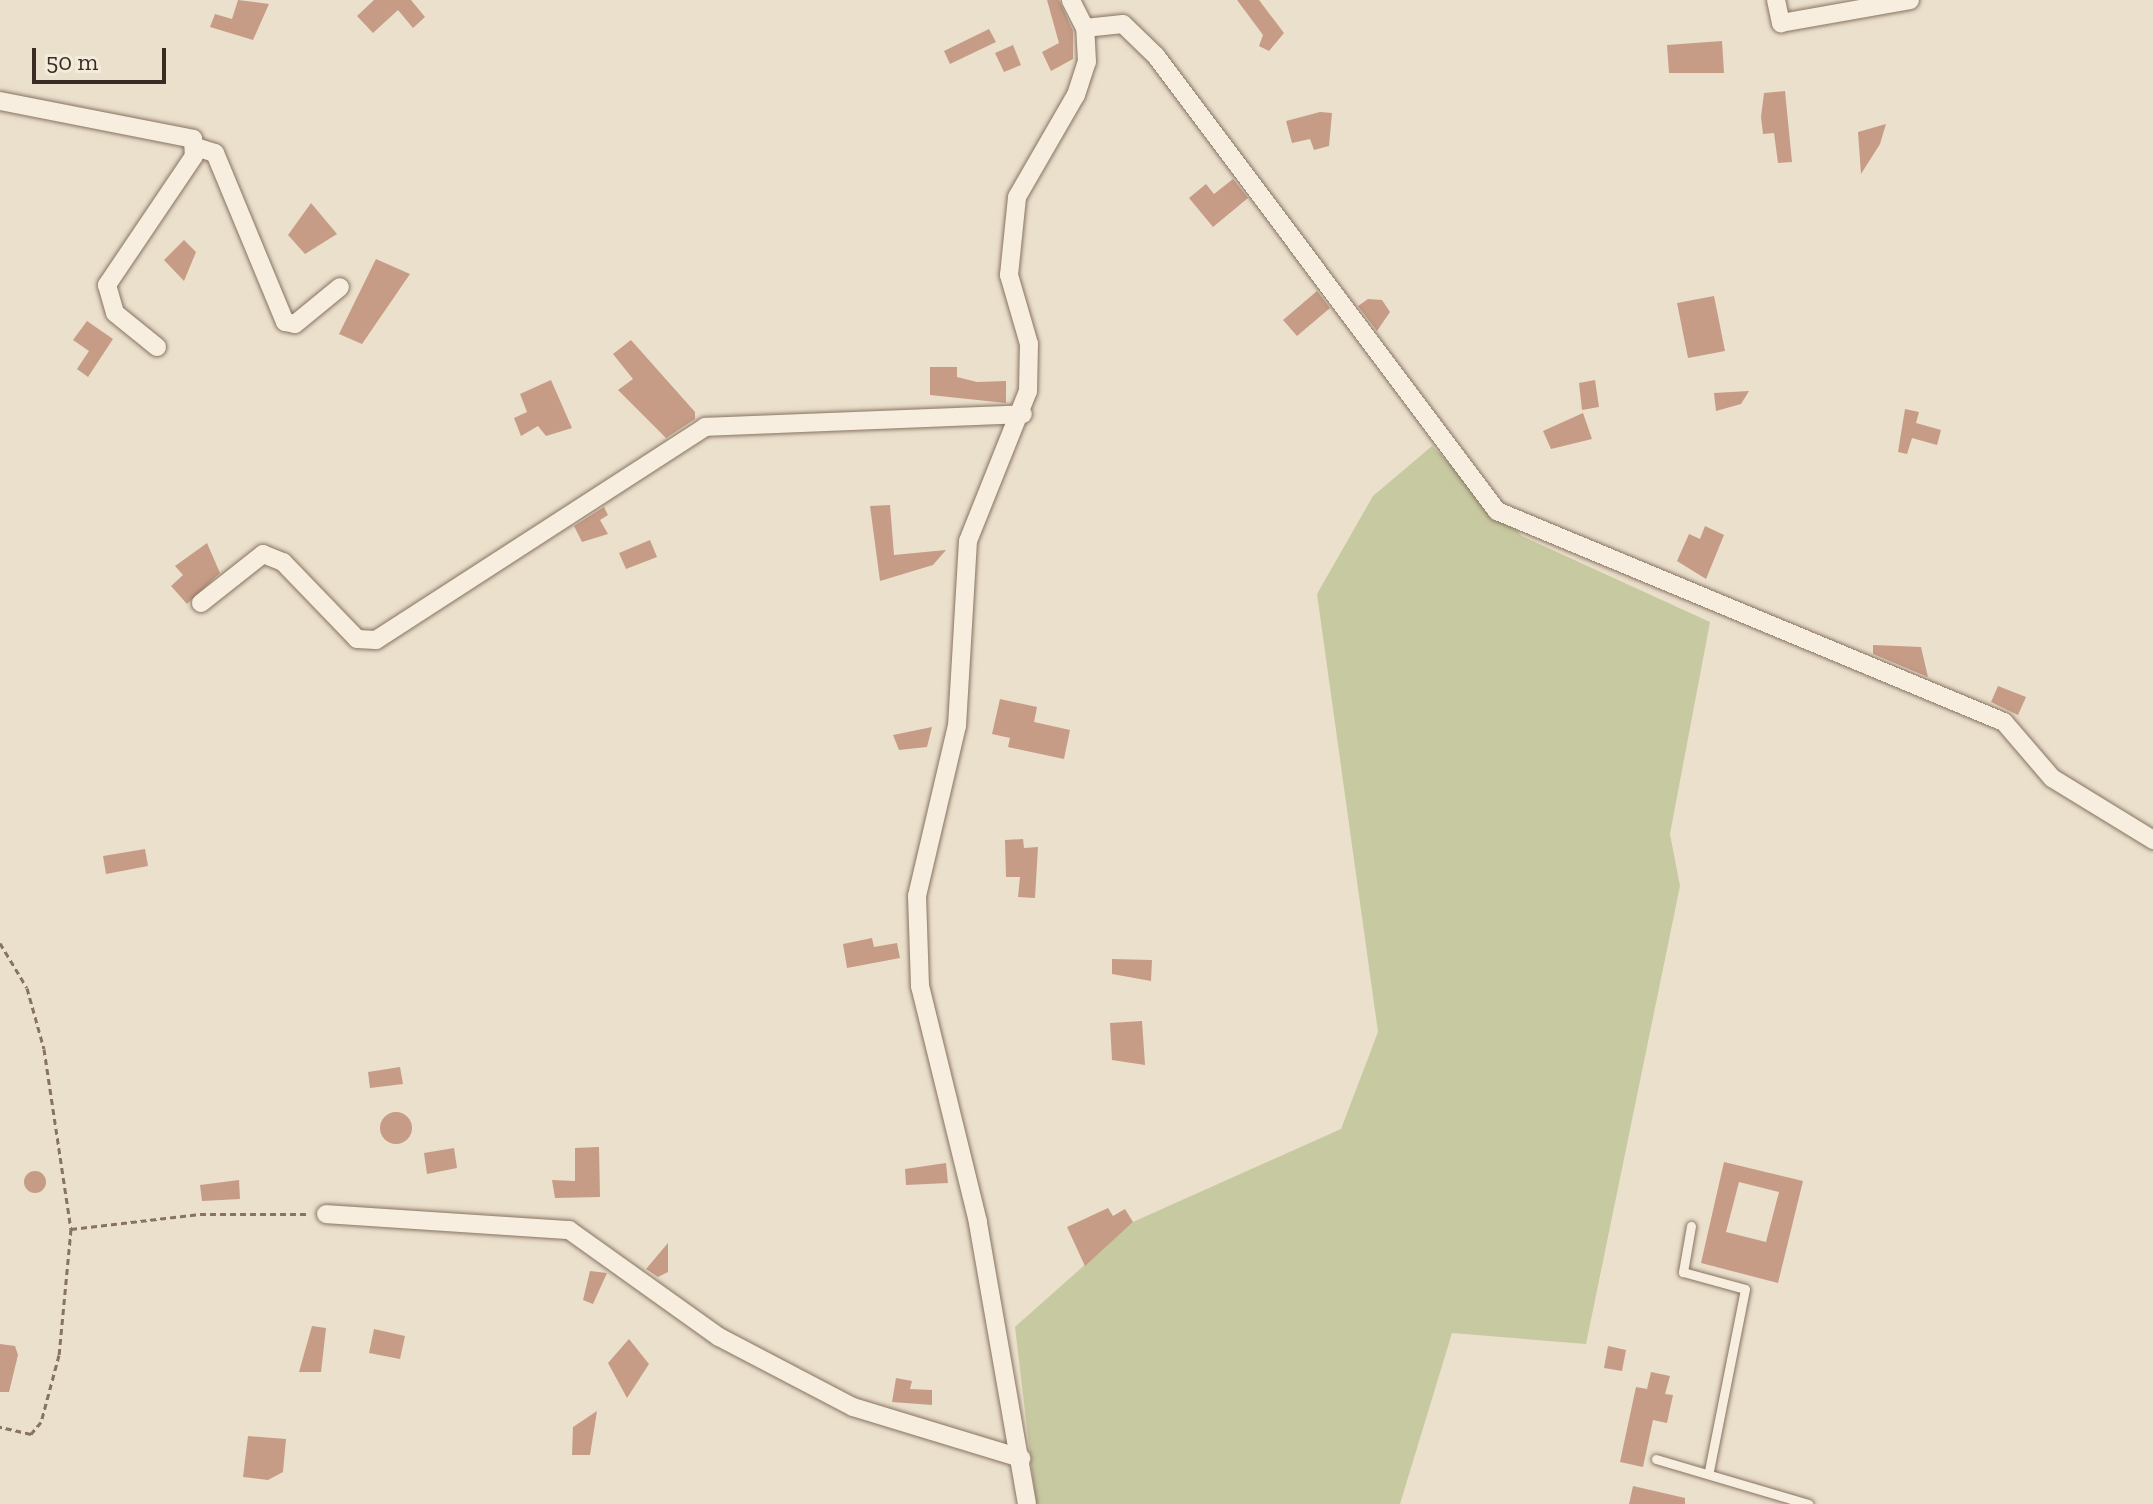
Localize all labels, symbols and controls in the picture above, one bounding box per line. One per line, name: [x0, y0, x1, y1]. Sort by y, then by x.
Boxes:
scale bar: [36, 32, 170, 82]
text: 50 m: [46, 47, 98, 76]

